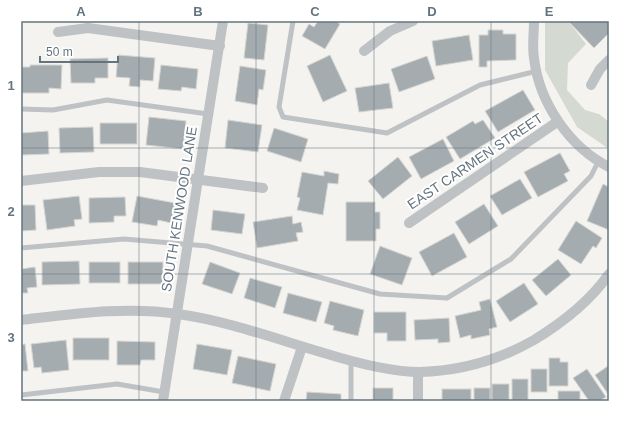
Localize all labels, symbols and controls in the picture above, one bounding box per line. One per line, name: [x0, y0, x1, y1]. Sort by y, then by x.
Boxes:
text: A: [76, 4, 86, 19]
text: B: [193, 4, 203, 19]
text: C: [310, 4, 320, 19]
text: D: [427, 4, 437, 19]
text: E: [545, 4, 554, 19]
scale bar: [40, 38, 118, 64]
text: 50 m: [46, 45, 73, 59]
text: 1: [7, 78, 15, 93]
street label: EAST CARMEN STREET: [404, 109, 546, 212]
street label: SOUTH KENWOOD LANE: [158, 125, 200, 293]
text: 2: [7, 204, 15, 219]
text: 3: [7, 330, 15, 345]

